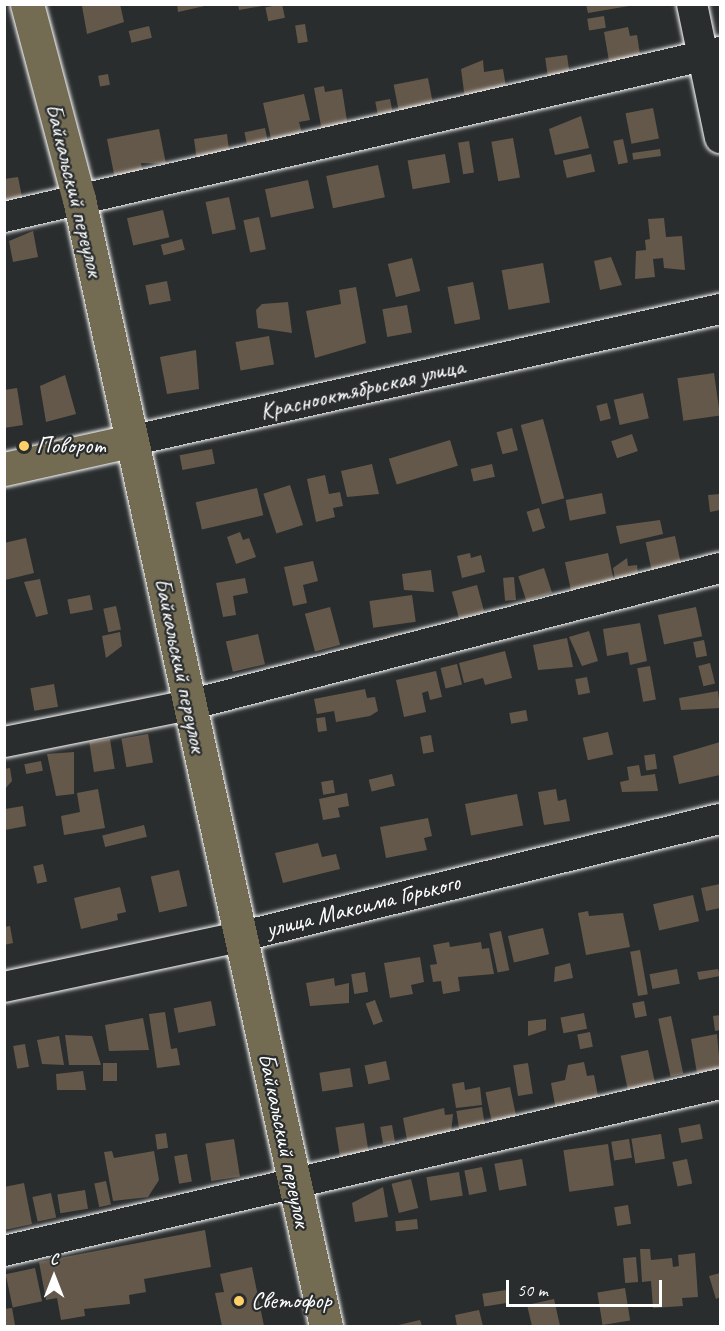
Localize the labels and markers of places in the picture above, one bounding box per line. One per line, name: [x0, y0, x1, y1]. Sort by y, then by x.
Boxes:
place label: Поворот: [36, 432, 106, 460]
marker: Поворот: [17, 439, 31, 453]
place label: Светофор: [251, 1287, 332, 1315]
marker: Светофор: [232, 1294, 246, 1308]

